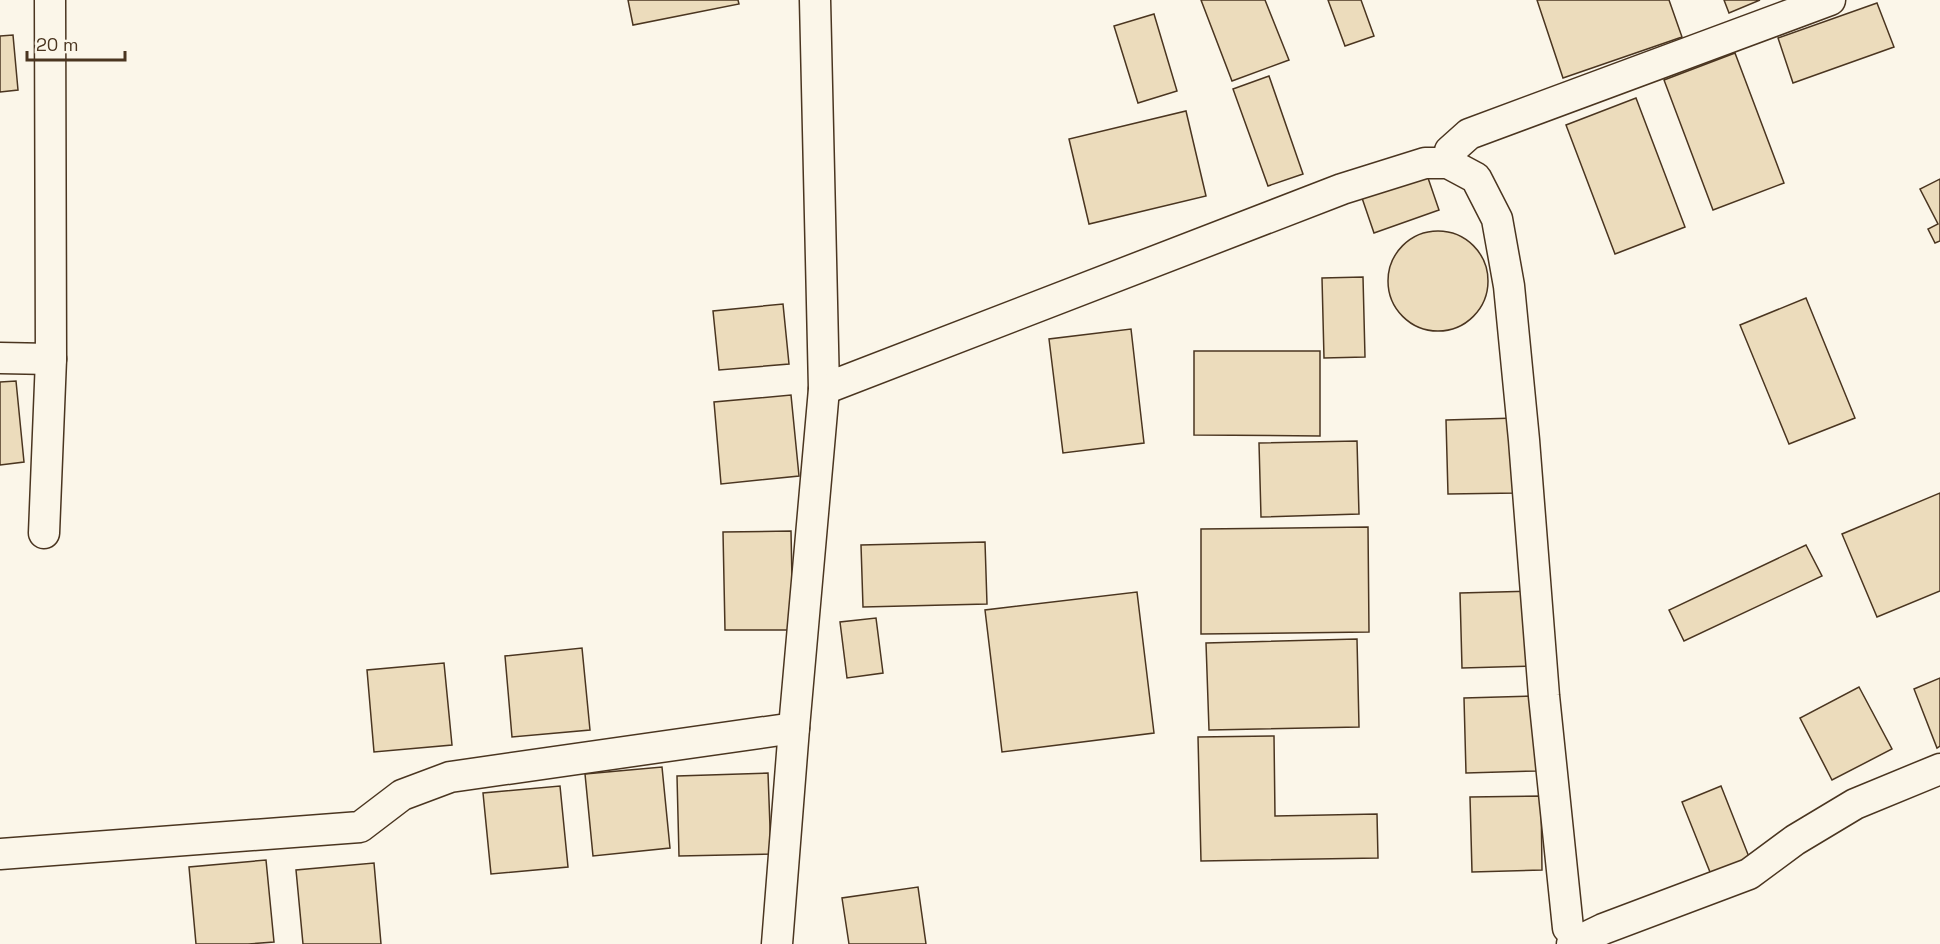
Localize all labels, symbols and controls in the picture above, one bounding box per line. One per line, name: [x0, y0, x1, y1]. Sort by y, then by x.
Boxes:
scale bar: [27, 24, 124, 62]
text: 20 m: [36, 33, 79, 56]

